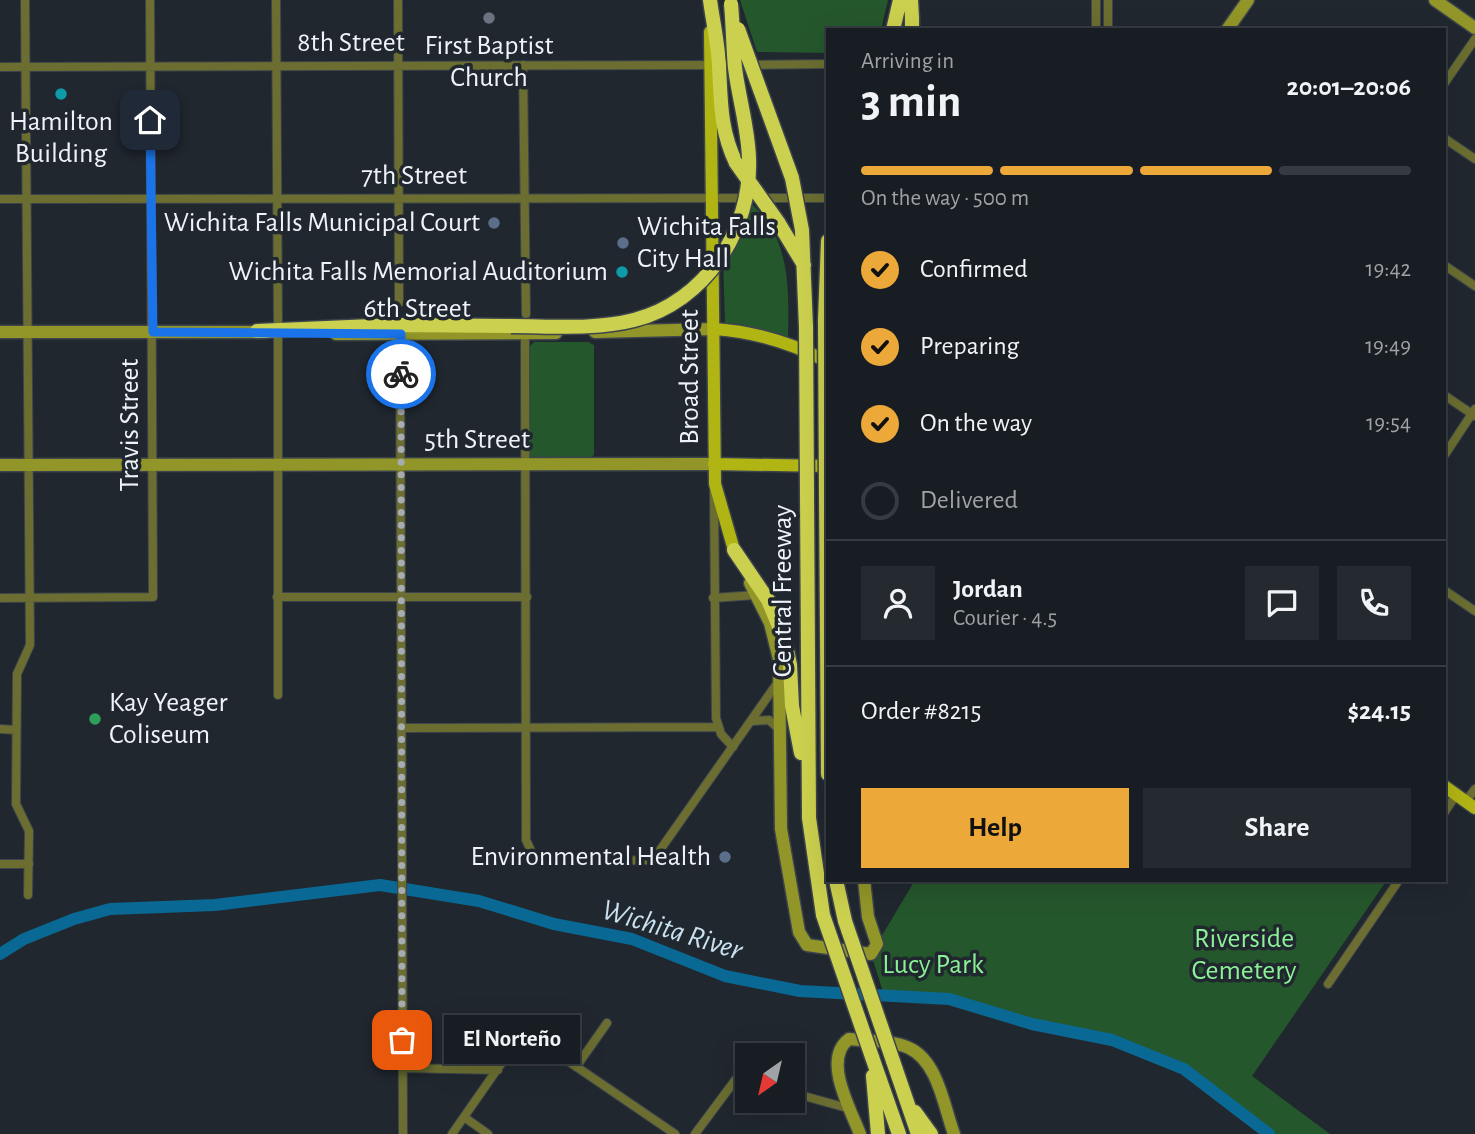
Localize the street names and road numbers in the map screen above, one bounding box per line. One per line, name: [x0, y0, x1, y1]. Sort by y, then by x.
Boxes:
street label: 8th Street: [297, 29, 405, 57]
street label: 7th Street: [361, 162, 467, 190]
street label: 6th Street: [363, 295, 471, 323]
street label: Broad Street: [676, 309, 704, 445]
street label: Travis Street: [116, 359, 144, 491]
street label: 5th Street: [424, 426, 530, 454]
street label: Central Freeway: [769, 505, 797, 677]

